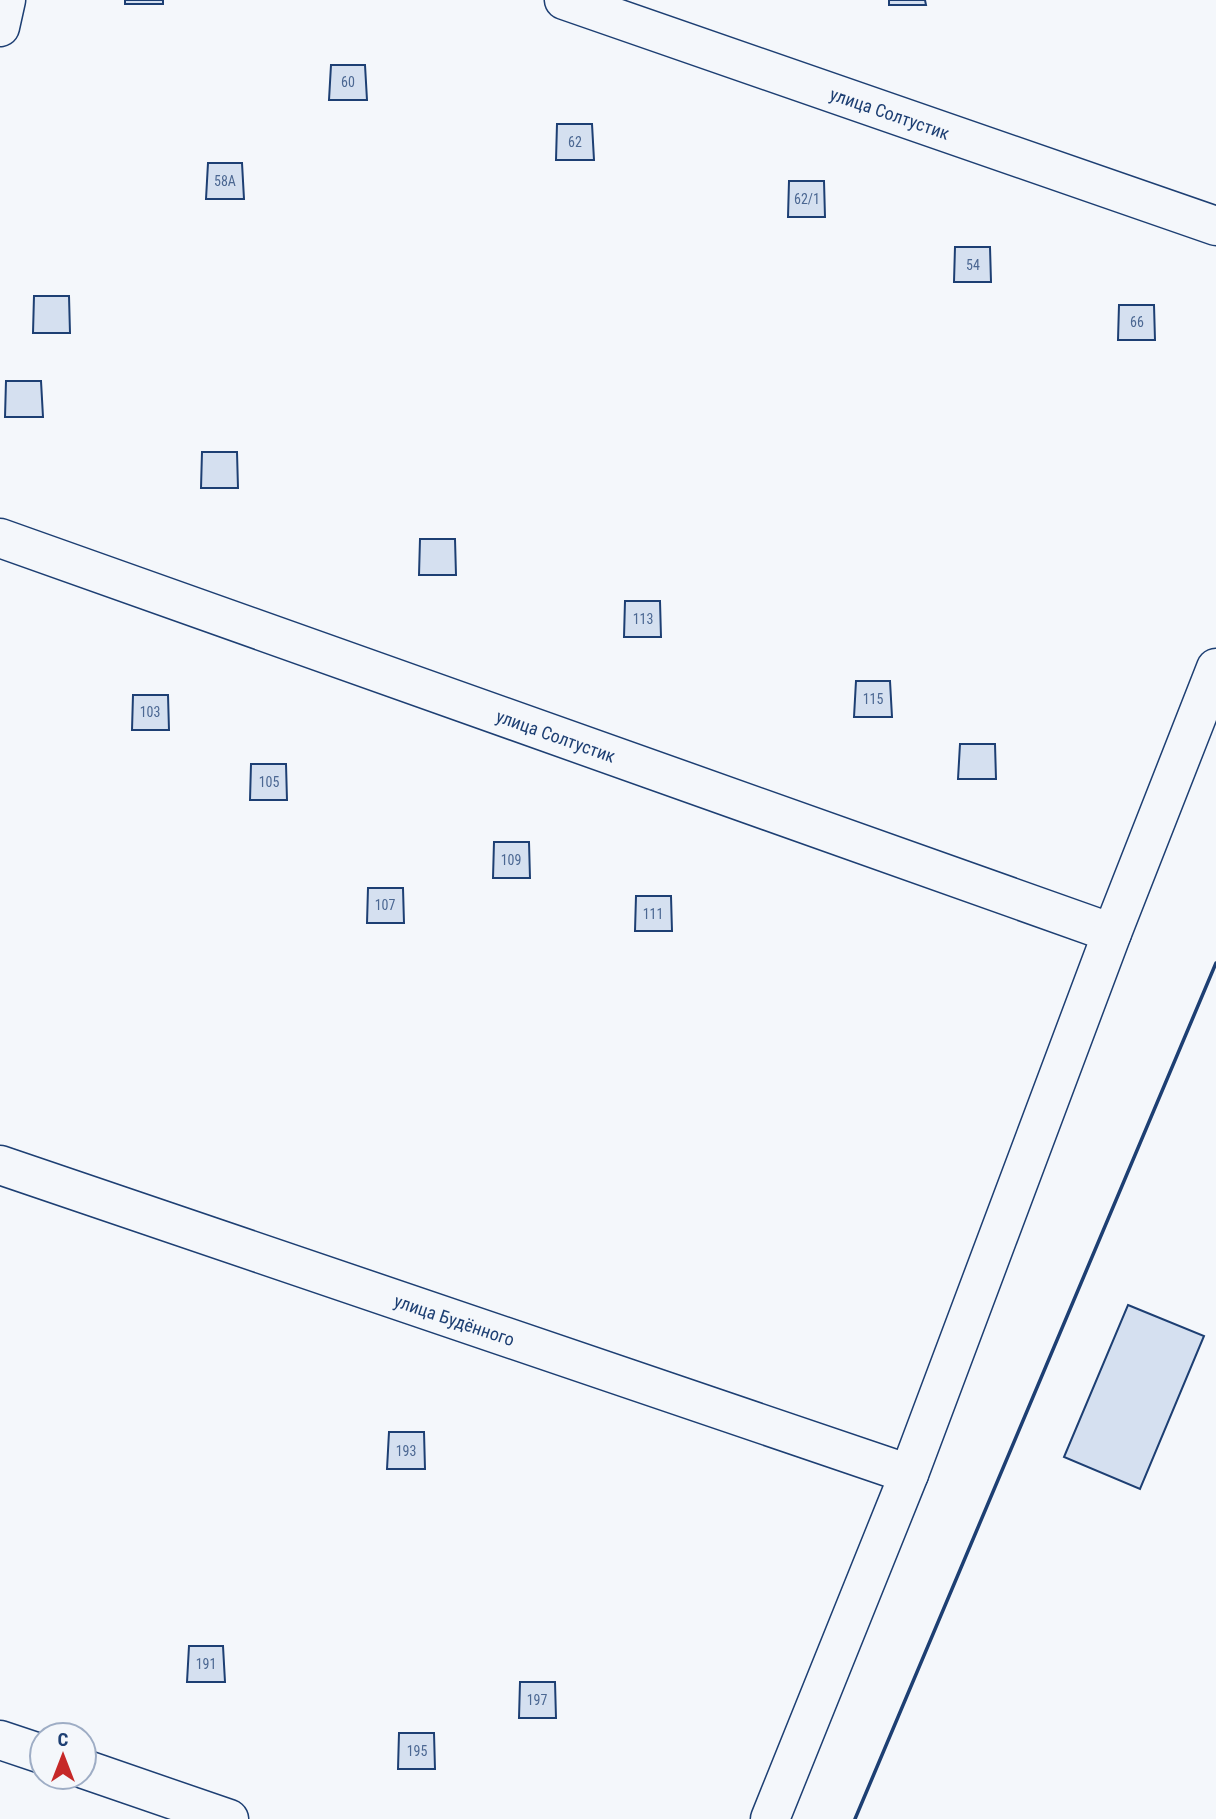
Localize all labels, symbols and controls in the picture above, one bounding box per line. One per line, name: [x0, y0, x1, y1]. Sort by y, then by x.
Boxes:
house number: 60: [341, 74, 355, 90]
street label: улица Солтустик: [827, 83, 953, 143]
house number: 62: [568, 134, 582, 150]
house number: 58А: [214, 173, 236, 189]
house number: 62/1: [794, 191, 820, 207]
house number: 54: [966, 257, 980, 273]
house number: 66: [1130, 314, 1144, 330]
house number: 113: [633, 611, 653, 627]
house number: 115: [863, 691, 883, 707]
house number: 103: [140, 704, 160, 720]
street label: улица Солтустик: [494, 705, 619, 766]
house number: 105: [259, 774, 279, 790]
house number: 109: [501, 852, 521, 868]
house number: 107: [375, 897, 395, 913]
house number: 111: [643, 906, 663, 922]
street label: улица Будённого: [392, 1289, 517, 1350]
house number: 193: [396, 1443, 416, 1459]
house number: 191: [196, 1656, 216, 1672]
house number: 197: [527, 1692, 547, 1708]
north arrow: [28, 1721, 98, 1791]
text: С: [58, 1728, 69, 1751]
house number: 195: [407, 1743, 427, 1759]

